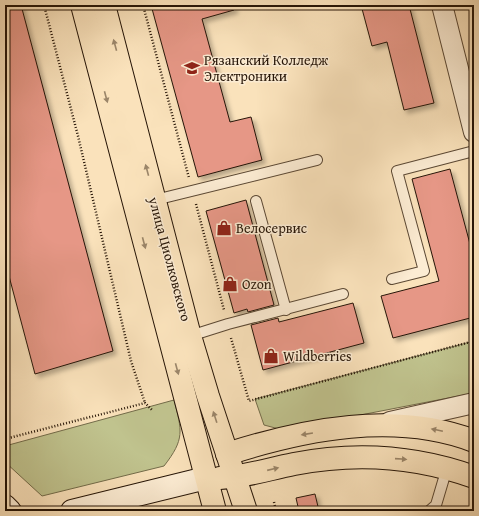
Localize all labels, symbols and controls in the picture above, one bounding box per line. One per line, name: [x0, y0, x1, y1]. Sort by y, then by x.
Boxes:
one-way arrow: [112, 38, 118, 50]
place label: Рязанский Колледж Электроники: [204, 50, 329, 86]
school or university icon: Рязанский Колледж Электроники: [183, 59, 201, 77]
one-way arrow: [104, 91, 110, 103]
one-way arrow: [144, 164, 150, 177]
street label: улица Циолковского: [144, 194, 196, 323]
place label: Велосервис: [236, 218, 307, 238]
shop icon: Велосервис: [215, 219, 233, 237]
one-way arrow: [142, 236, 148, 249]
place label: Ozon: [242, 274, 272, 294]
shop icon: Ozon: [221, 275, 239, 293]
place label: Wildberries: [283, 346, 352, 366]
shop icon: Wildberries: [262, 347, 280, 365]
one-way arrow: [174, 363, 180, 375]
one-way arrow: [211, 411, 217, 423]
one-way arrow: [430, 427, 443, 433]
one-way arrow: [301, 431, 314, 437]
one-way arrow: [395, 456, 407, 463]
one-way arrow: [267, 466, 279, 472]

